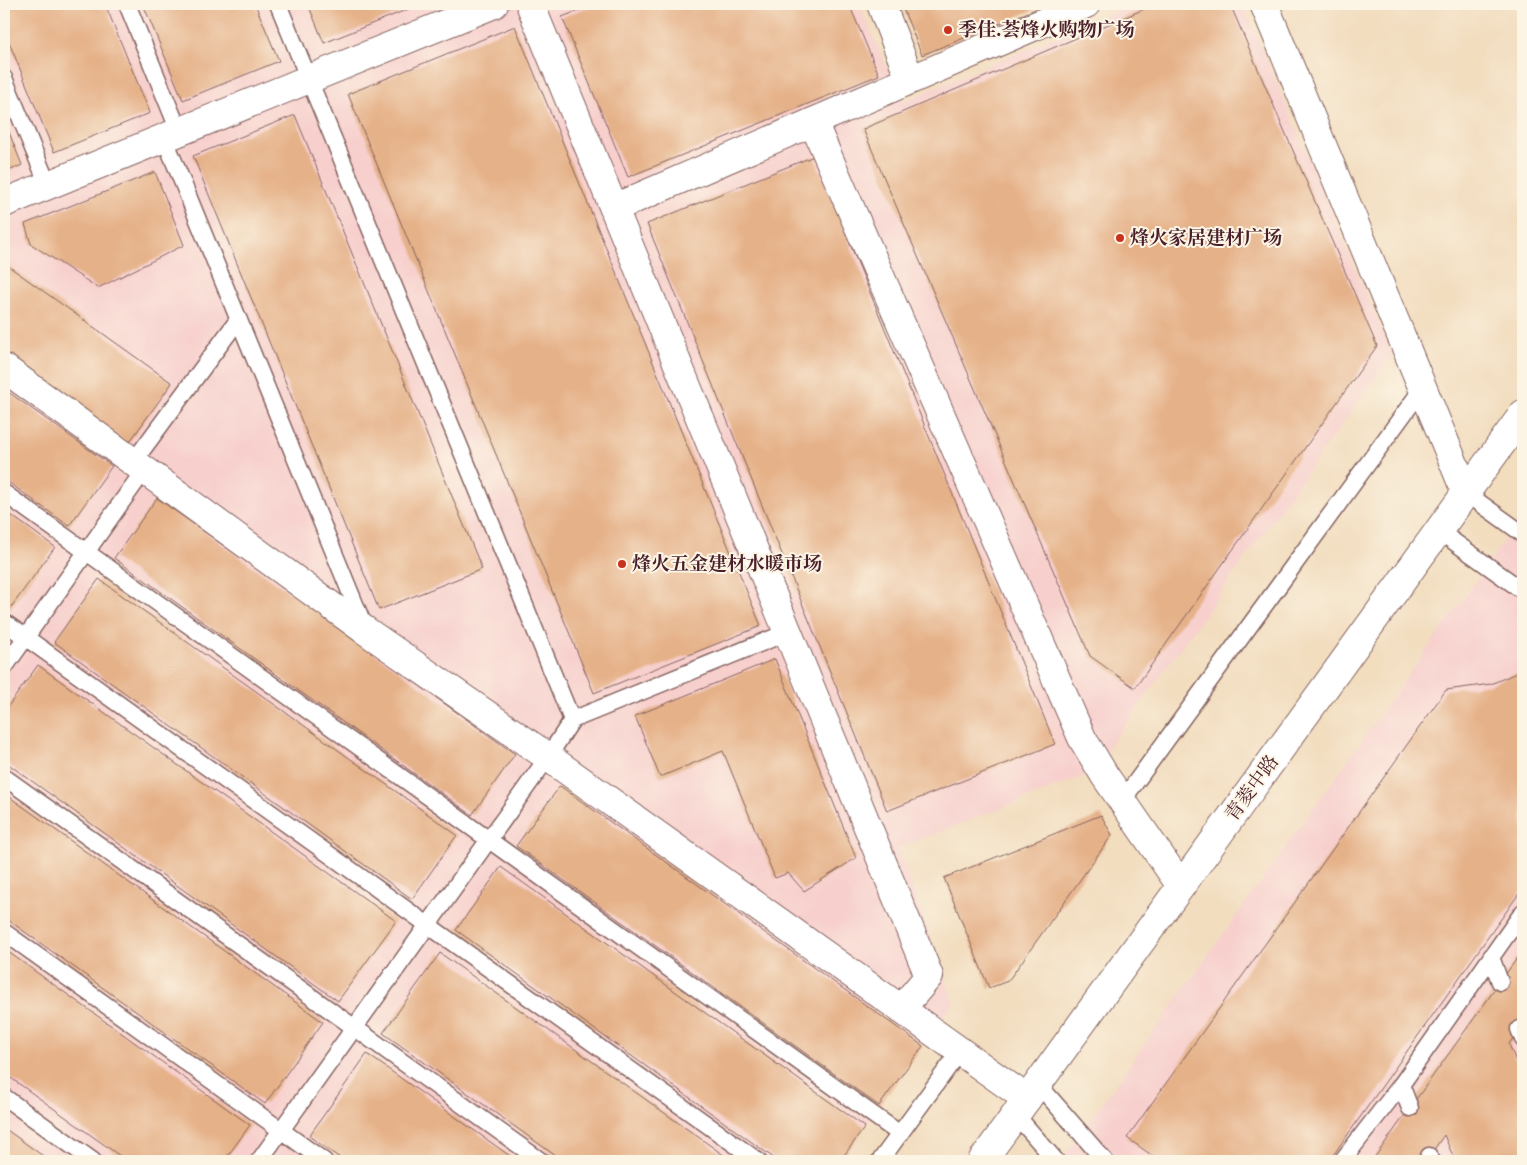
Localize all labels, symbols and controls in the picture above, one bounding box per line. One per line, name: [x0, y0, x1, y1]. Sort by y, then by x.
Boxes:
place label: 季佳.荟烽火购物广场: [958, 17, 1135, 43]
marker: 季佳.荟烽火购物广场: [942, 24, 954, 36]
place label: 烽火家居建材广场: [1130, 225, 1282, 251]
marker: 烽火家居建材广场: [1114, 232, 1126, 244]
place label: 烽火五金建材水暖市场: [632, 551, 822, 577]
marker: 烽火五金建材水暖市场: [616, 558, 628, 570]
street label: 青菱中路: [1219, 750, 1285, 826]

